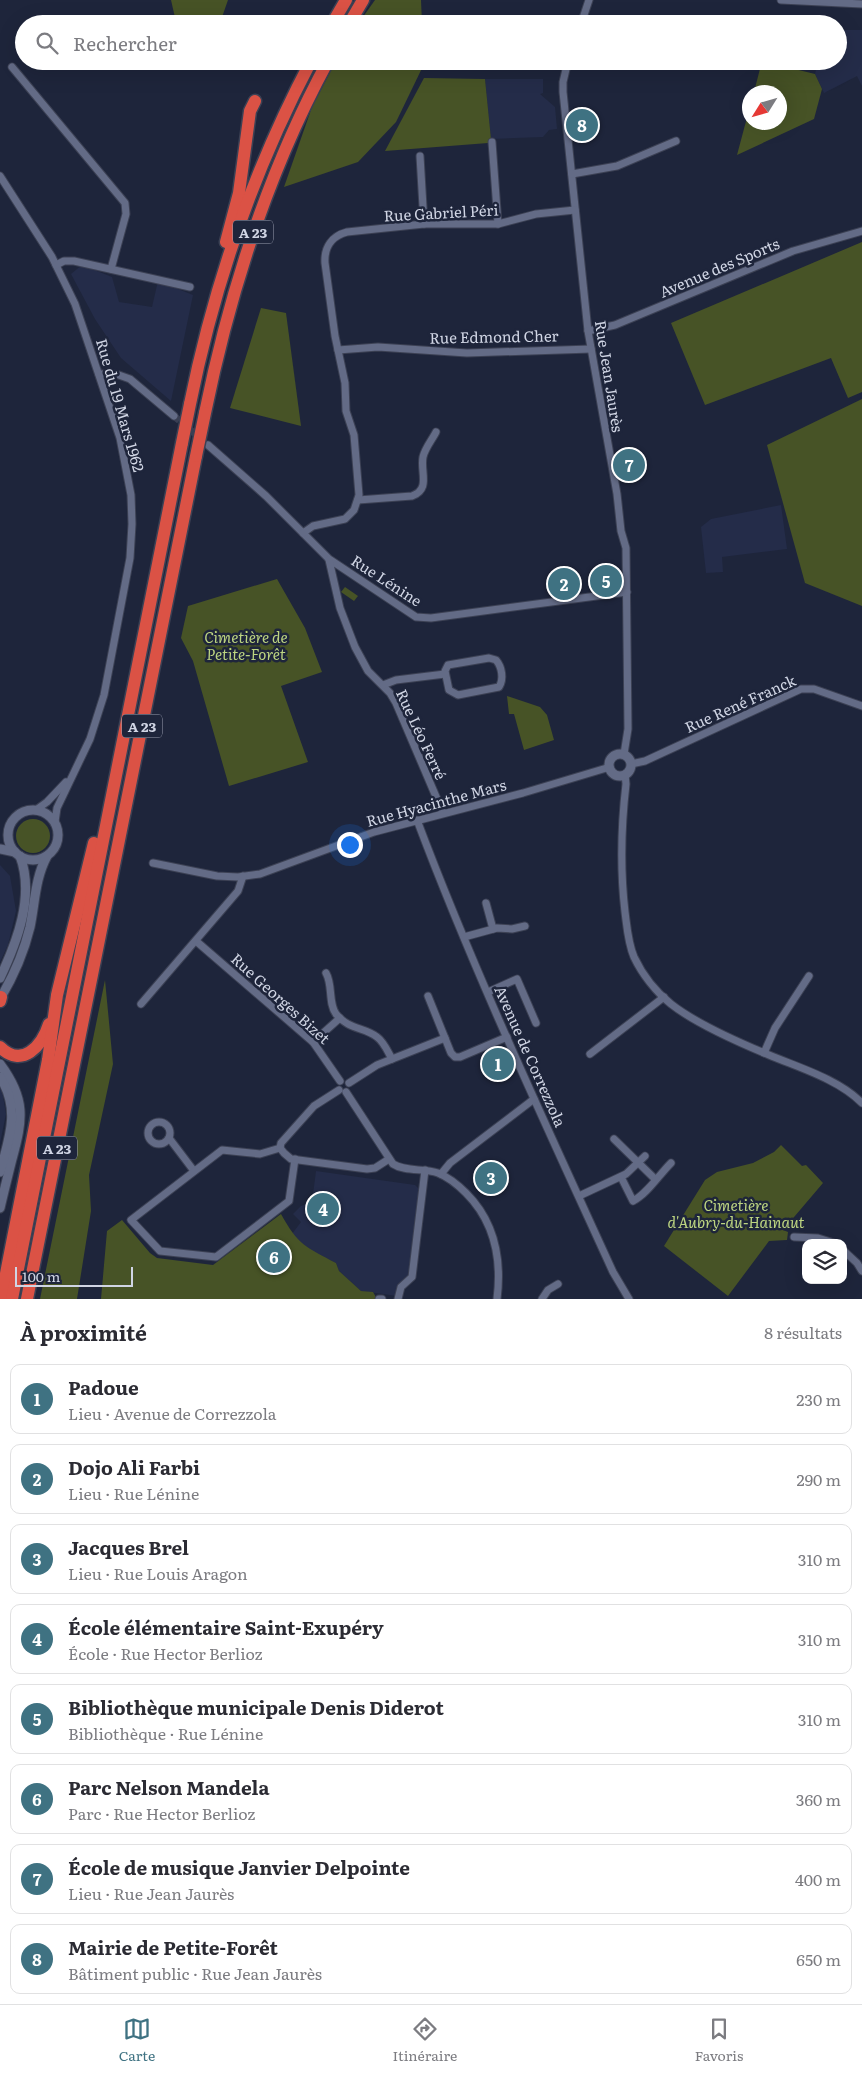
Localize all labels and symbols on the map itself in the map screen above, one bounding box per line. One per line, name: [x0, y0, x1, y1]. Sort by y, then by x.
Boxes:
north arrow: [742, 85, 787, 130]
pin: 8: [566, 106, 598, 144]
street label: Rue Gabriel Péri: [383, 198, 499, 226]
road number: A 23: [233, 220, 273, 243]
street label: Avenue des Sports: [655, 231, 783, 303]
street label: Rue Jean Jaurès: [590, 318, 630, 434]
street label: Rue Edmond Cher: [429, 323, 559, 349]
street label: Rue du 19 Mars 1962: [91, 335, 151, 475]
pin: 7: [613, 446, 645, 484]
street label: Rue Lénine: [347, 549, 427, 612]
pin: 5: [590, 562, 622, 600]
pin: 2: [548, 565, 580, 603]
park label: Cimetière de Petite-Forêt: [204, 625, 288, 665]
street label: Rue René Franck: [681, 668, 800, 738]
street label: Rue Léo Ferré: [391, 685, 453, 783]
road number: A 23: [122, 714, 162, 738]
street label: Rue Hyacinthe Mars: [363, 772, 509, 832]
your location: [337, 832, 363, 858]
street label: Rue Georges Bizet: [226, 947, 336, 1049]
street label: Avenue de Correzzola: [489, 982, 573, 1131]
pin: 1: [482, 1045, 514, 1083]
road number: A 23: [37, 1136, 77, 1160]
pin: 3: [475, 1159, 507, 1197]
pin: 4: [307, 1190, 339, 1228]
park label: Cimetière d'Aubry-du-Hainaut: [667, 1193, 805, 1233]
pin: 6: [258, 1238, 290, 1276]
scale bar: [15, 1264, 132, 1287]

